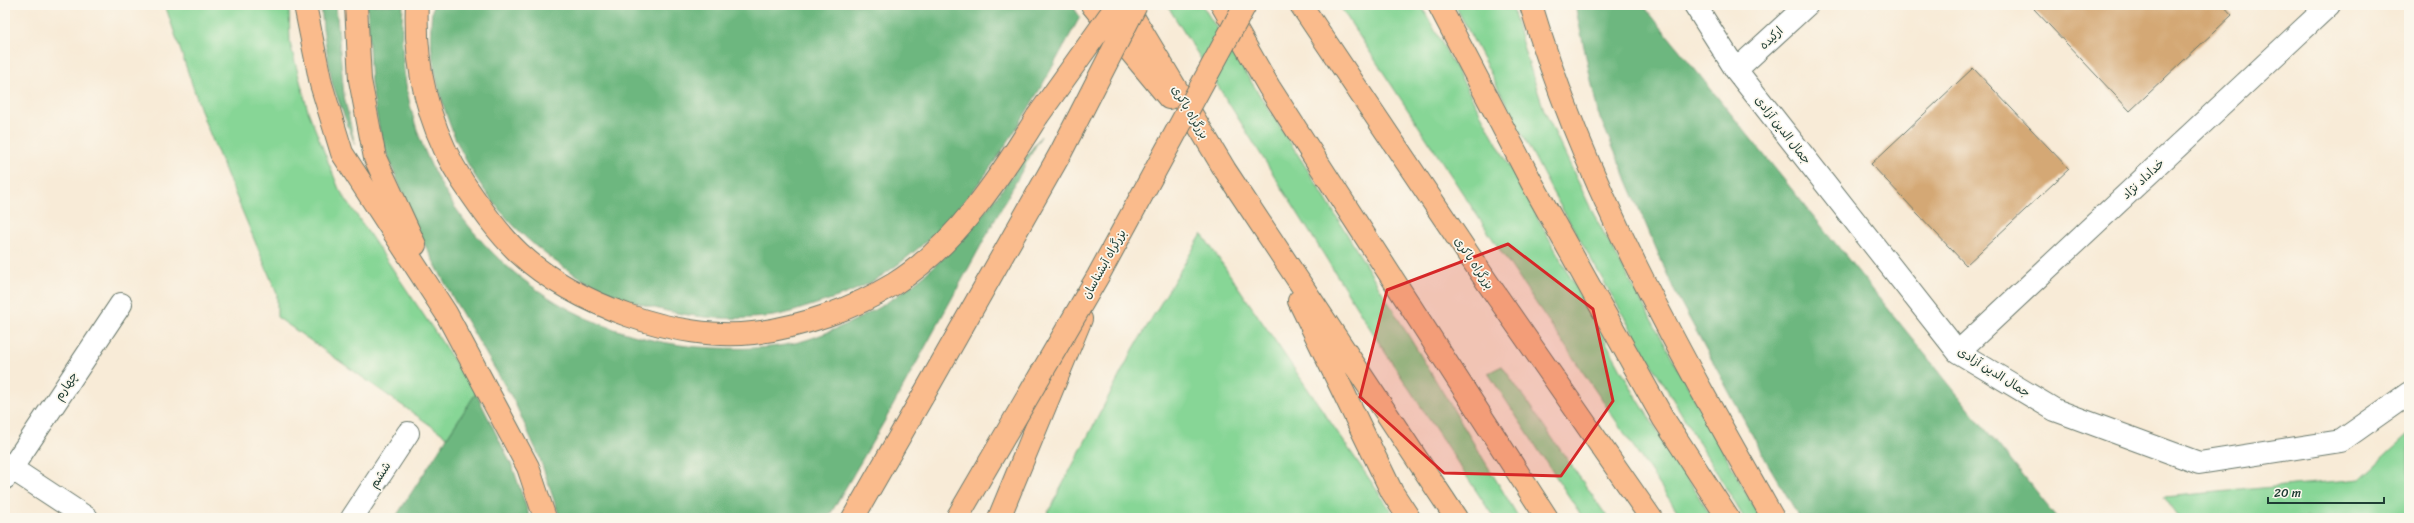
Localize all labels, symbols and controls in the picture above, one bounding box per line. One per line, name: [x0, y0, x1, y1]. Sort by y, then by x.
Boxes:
street label: ارکیده: [1754, 21, 1788, 55]
street label: بزرگراه باکری: [1165, 81, 1215, 143]
street label: جمال الدین آزادی: [1749, 91, 1817, 169]
street label: خداداد نژاد: [2116, 153, 2170, 205]
street label: بزرگراه آبشناسان: [1076, 225, 1132, 303]
street label: بزرگراه باکری: [1448, 232, 1500, 294]
street label: جمال الدین آزادی: [1953, 341, 2035, 403]
street label: چهارم: [48, 367, 84, 405]
street label: ششم: [363, 457, 397, 493]
scale bar: [2268, 479, 2384, 505]
text: 20 m: [2274, 482, 2301, 504]

